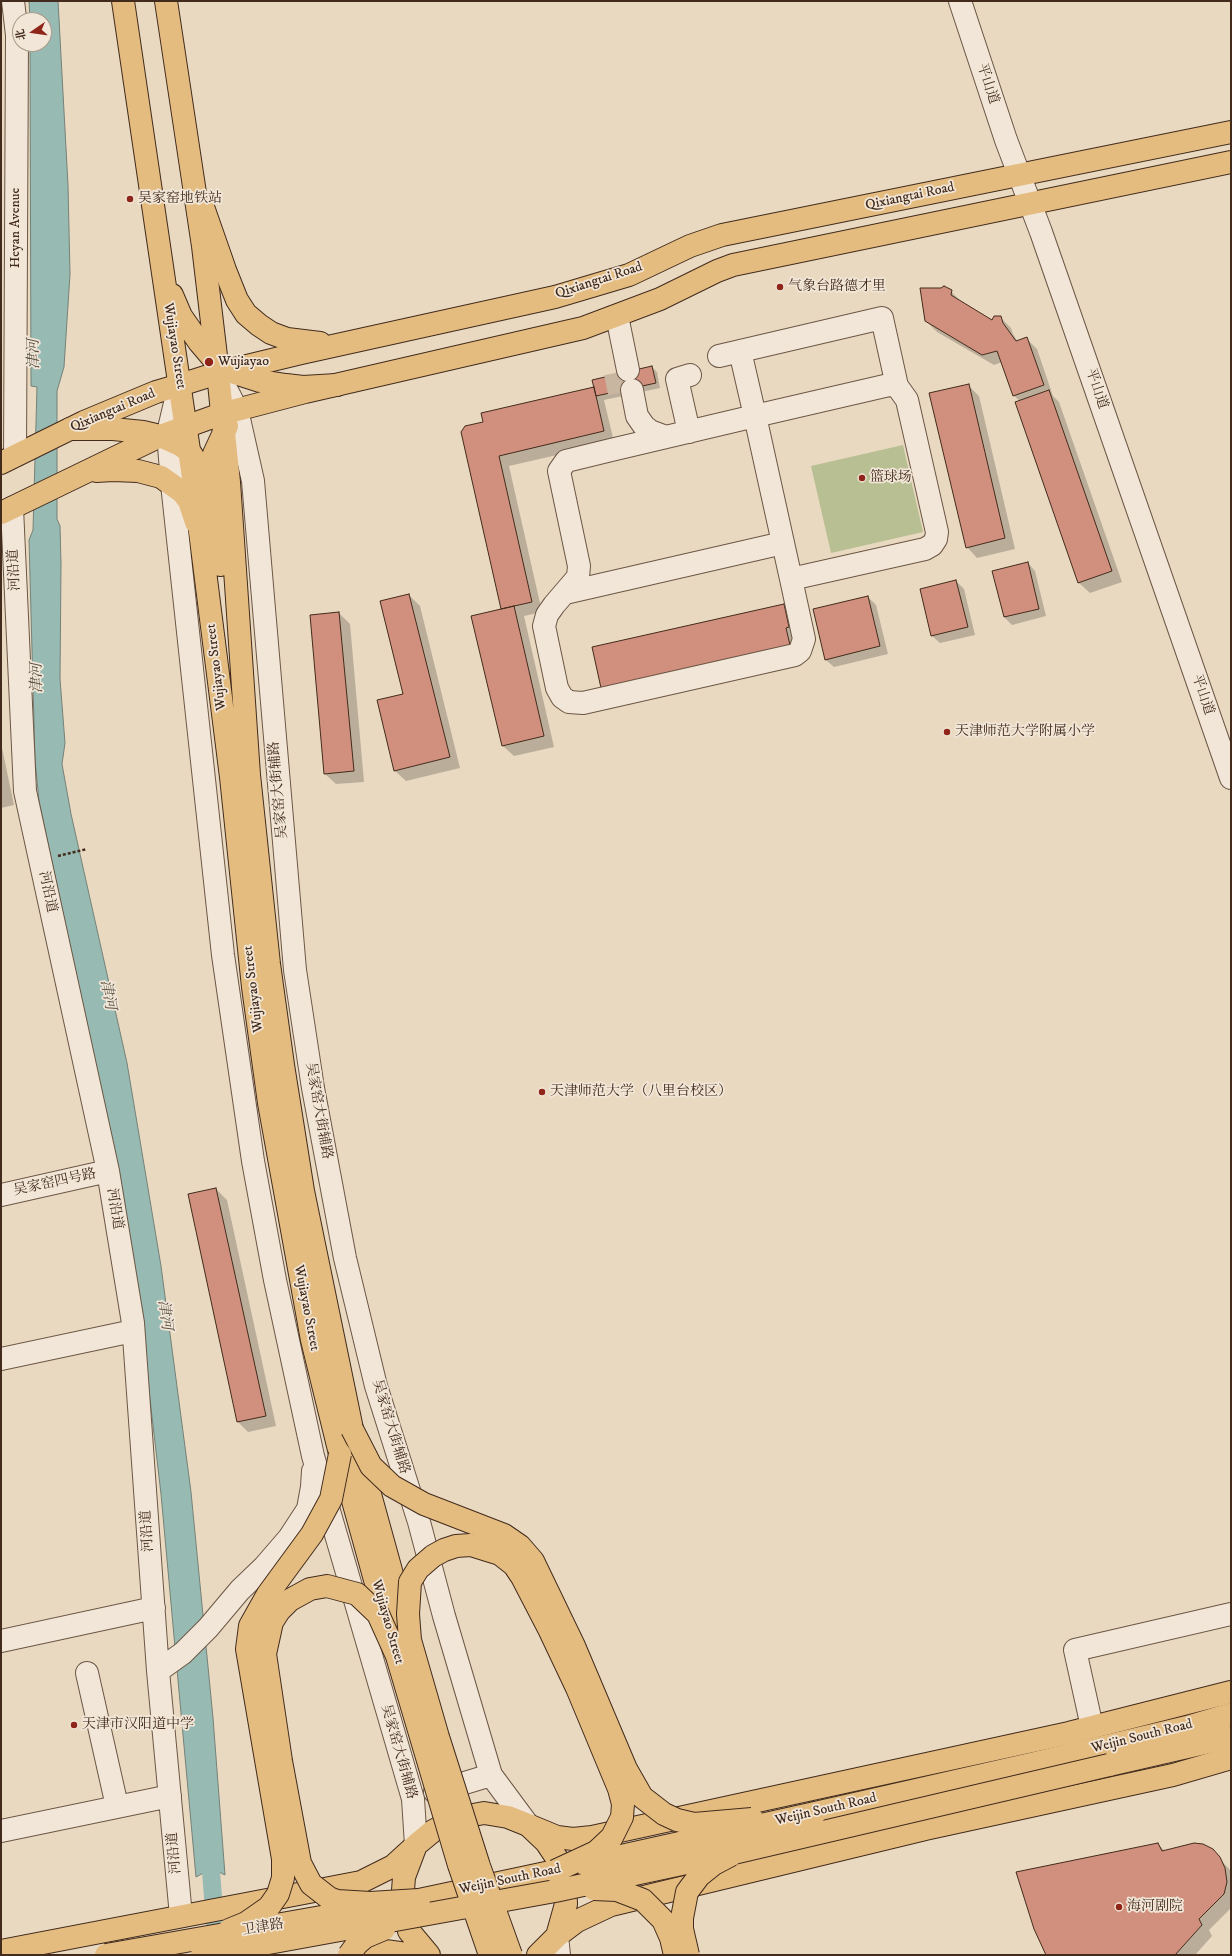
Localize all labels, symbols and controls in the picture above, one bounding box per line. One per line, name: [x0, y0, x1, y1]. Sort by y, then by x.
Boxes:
north arrow: [12, 12, 52, 52]
text: 北: [13, 28, 29, 41]
street label: 平山道: [973, 61, 1001, 107]
street label: Qixiangtai Road: [864, 179, 956, 215]
street label: Heyan Avenue: [8, 188, 24, 268]
place label: 吴家窑地铁站: [138, 191, 222, 207]
marker: 吴家窑地铁站: [125, 194, 135, 204]
street label: Qixiangtai Road: [553, 259, 645, 303]
place label: 气象台路德才里: [788, 279, 886, 295]
marker: 气象台路德才里: [775, 282, 785, 292]
street label: Wujiayao Street: [159, 302, 189, 390]
water label: 津河: [26, 339, 44, 369]
place label: Wujiayao: [218, 354, 269, 370]
marker: Wujiayao: [203, 356, 215, 368]
street label: 平山道: [1081, 366, 1111, 412]
street label: Qixiangtai Road: [68, 386, 158, 436]
place label: 篮球场: [870, 470, 912, 486]
marker: 篮球场: [857, 473, 867, 483]
street label: 河沿道: [6, 549, 24, 591]
street label: Wujiayao Street: [203, 623, 231, 711]
water label: 津河: [29, 663, 47, 693]
street label: 平山道: [1187, 672, 1217, 718]
place label: 天津师范大学附属小学: [955, 724, 1095, 740]
marker: 天津师范大学附属小学: [942, 727, 952, 737]
street label: 吴家窑大街辅路: [266, 740, 292, 840]
street label: 河沿道: [34, 870, 60, 914]
street label: Wujiayao Street: [240, 945, 268, 1033]
water label: 津河: [96, 979, 118, 1011]
street label: 吴家窑大街辅路: [301, 1061, 335, 1161]
place label: 天津师范大学（八里台校区）: [550, 1084, 732, 1100]
marker: 天津师范大学（八里台校区）: [537, 1087, 547, 1097]
street label: 吴家窑四号路: [12, 1166, 98, 1200]
street label: 河沿道: [102, 1187, 126, 1231]
street label: Wujiayao Street: [289, 1264, 323, 1352]
water label: 津河: [153, 1299, 175, 1331]
street label: 吴家窑大街辅路: [368, 1378, 412, 1476]
street label: 河沿道: [138, 1509, 158, 1553]
street label: Wujiayao Street: [367, 1578, 407, 1666]
street label: 吴家窑大街辅路: [376, 1703, 420, 1801]
street label: Weijin South Road: [1090, 1716, 1194, 1758]
place label: 天津市汉阳道中学: [82, 1717, 194, 1733]
marker: 天津市汉阳道中学: [69, 1720, 79, 1730]
street label: Weijin South Road: [774, 1790, 878, 1830]
street label: 河沿道: [165, 1831, 185, 1875]
street label: Weijin South Road: [458, 1861, 562, 1899]
place label: 海河剧院: [1127, 1899, 1183, 1915]
marker: 海河剧院: [1114, 1902, 1124, 1912]
street label: 卫津路: [241, 1916, 285, 1940]

